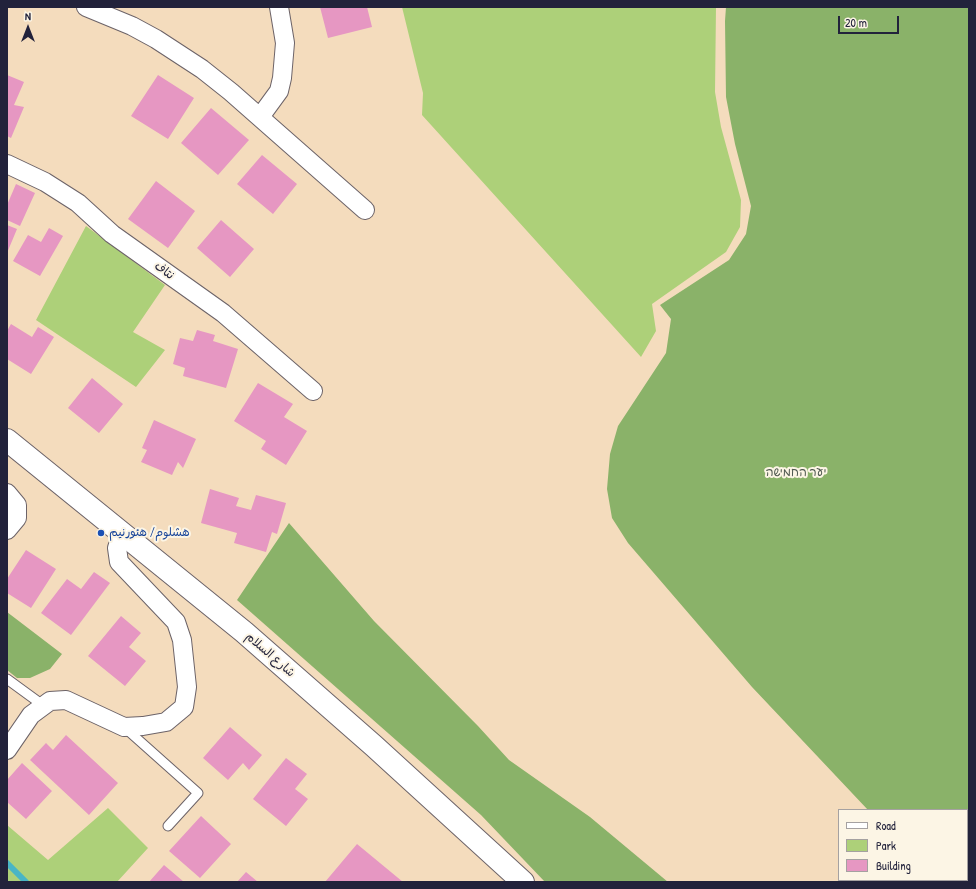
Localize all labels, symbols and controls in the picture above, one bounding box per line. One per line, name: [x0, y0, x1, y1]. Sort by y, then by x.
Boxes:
north arrow: [8, 8, 48, 48]
scale bar: [840, 8, 901, 34]
text: N: [25, 9, 31, 23]
text: 20 m: [845, 14, 867, 31]
street label: نتاف: [151, 259, 177, 283]
park label: יער החמישה: [766, 466, 826, 480]
place label: هشلوم/ هئورنيم: [109, 526, 190, 540]
marker: هشلوم/ هئورنيم: [96, 528, 106, 538]
street label: شارع السلام: [242, 630, 298, 680]
legend: [838, 809, 968, 881]
text: Road: [876, 817, 896, 834]
text: Park: [876, 837, 896, 854]
text: Building: [876, 857, 911, 874]

